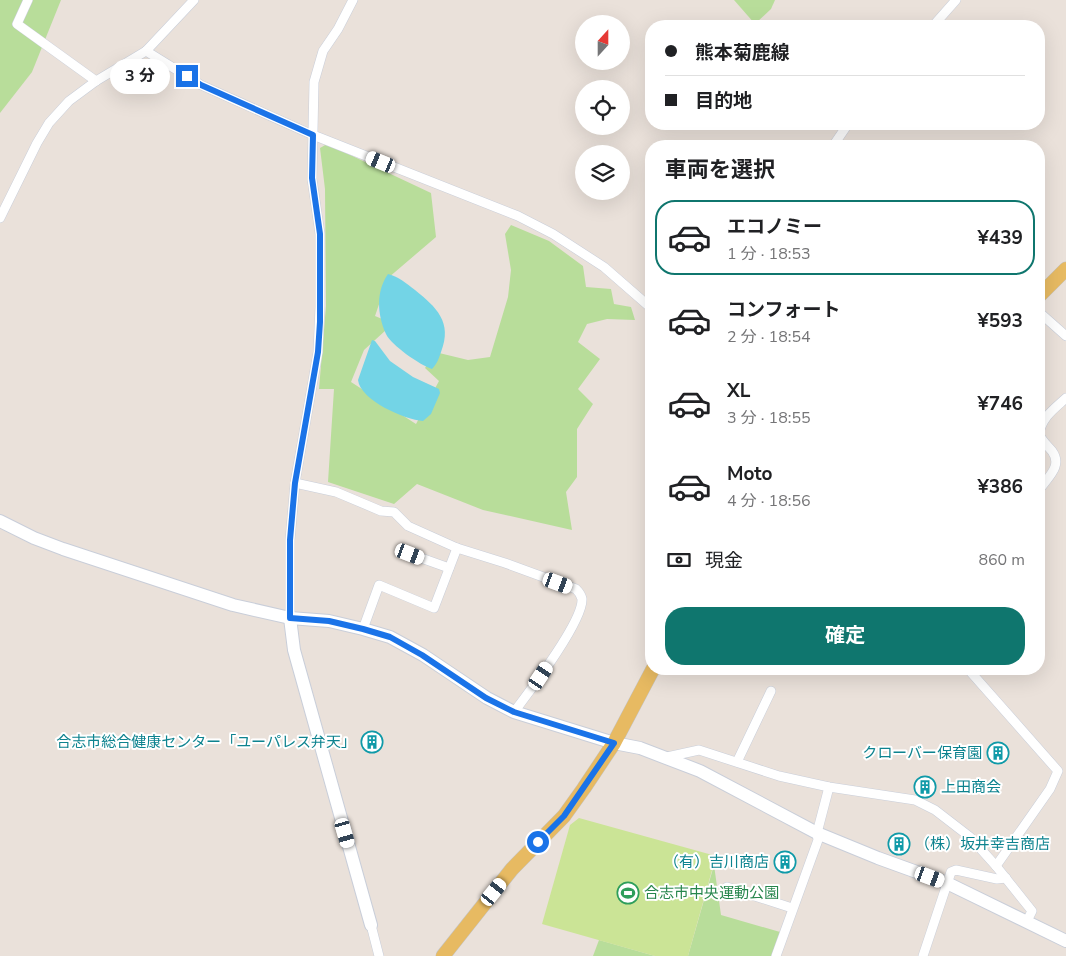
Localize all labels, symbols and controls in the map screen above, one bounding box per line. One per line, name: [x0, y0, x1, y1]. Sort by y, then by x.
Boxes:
north arrow: [575, 15, 630, 70]
map controls: [575, 15, 630, 200]
text: 熊本菊鹿線: [695, 40, 790, 66]
callout: 3 分: [110, 58, 170, 94]
text: 3 分: [125, 65, 155, 87]
route end: [176, 65, 198, 87]
button: locate: [575, 80, 630, 135]
text: 目的地: [695, 88, 752, 114]
button: layers: [575, 145, 630, 200]
car: [364, 149, 397, 175]
text: 車両を選択: [665, 155, 775, 185]
text: エコノミー: [727, 214, 822, 240]
icon: car: [667, 215, 712, 260]
text: ¥439: [977, 225, 1023, 251]
text: 1 分 · 18:53: [727, 243, 811, 265]
text: コンフォート: [727, 297, 840, 323]
icon: car: [667, 298, 712, 343]
text: ¥593: [977, 308, 1023, 334]
text: 2 分 · 18:54: [727, 326, 811, 348]
text: XL: [727, 378, 750, 404]
icon: car: [667, 381, 712, 426]
text: ¥746: [977, 391, 1023, 417]
text: 3 分 · 18:55: [727, 407, 811, 429]
text: Moto: [727, 461, 773, 487]
icon: car: [667, 464, 712, 509]
text: ¥386: [977, 474, 1023, 500]
text: 4 分 · 18:56: [727, 490, 811, 512]
car: [393, 542, 426, 566]
icon: cash: [665, 546, 693, 574]
text: 現金: [705, 548, 743, 574]
text: 860 m: [978, 549, 1025, 571]
car: [541, 571, 574, 595]
button: 確定: [665, 607, 1025, 665]
car: [526, 659, 555, 693]
building icon: 合志市総合健康センター「ユーパレス弁天」: [360, 730, 384, 754]
place label: 合志市総合健康センター「ユーパレス弁天」: [56, 732, 356, 752]
building icon: クローバー保育園: [986, 741, 1010, 765]
place label: クローバー保育園: [862, 743, 982, 763]
building icon: 上田商会: [913, 775, 937, 799]
place label: 上田商会: [941, 777, 1001, 797]
car: [333, 817, 356, 849]
route start: [527, 831, 549, 853]
building icon: （株）坂井幸吉商店: [887, 832, 911, 856]
place label: （株）坂井幸吉商店: [915, 834, 1050, 854]
building icon: （有）吉川商店: [773, 850, 797, 874]
place label: （有）吉川商店: [664, 852, 769, 872]
car: [913, 865, 946, 889]
car: [478, 876, 509, 908]
sports icon: 合志市中央運動公園: [616, 881, 640, 905]
place label: 合志市中央運動公園: [644, 883, 779, 903]

